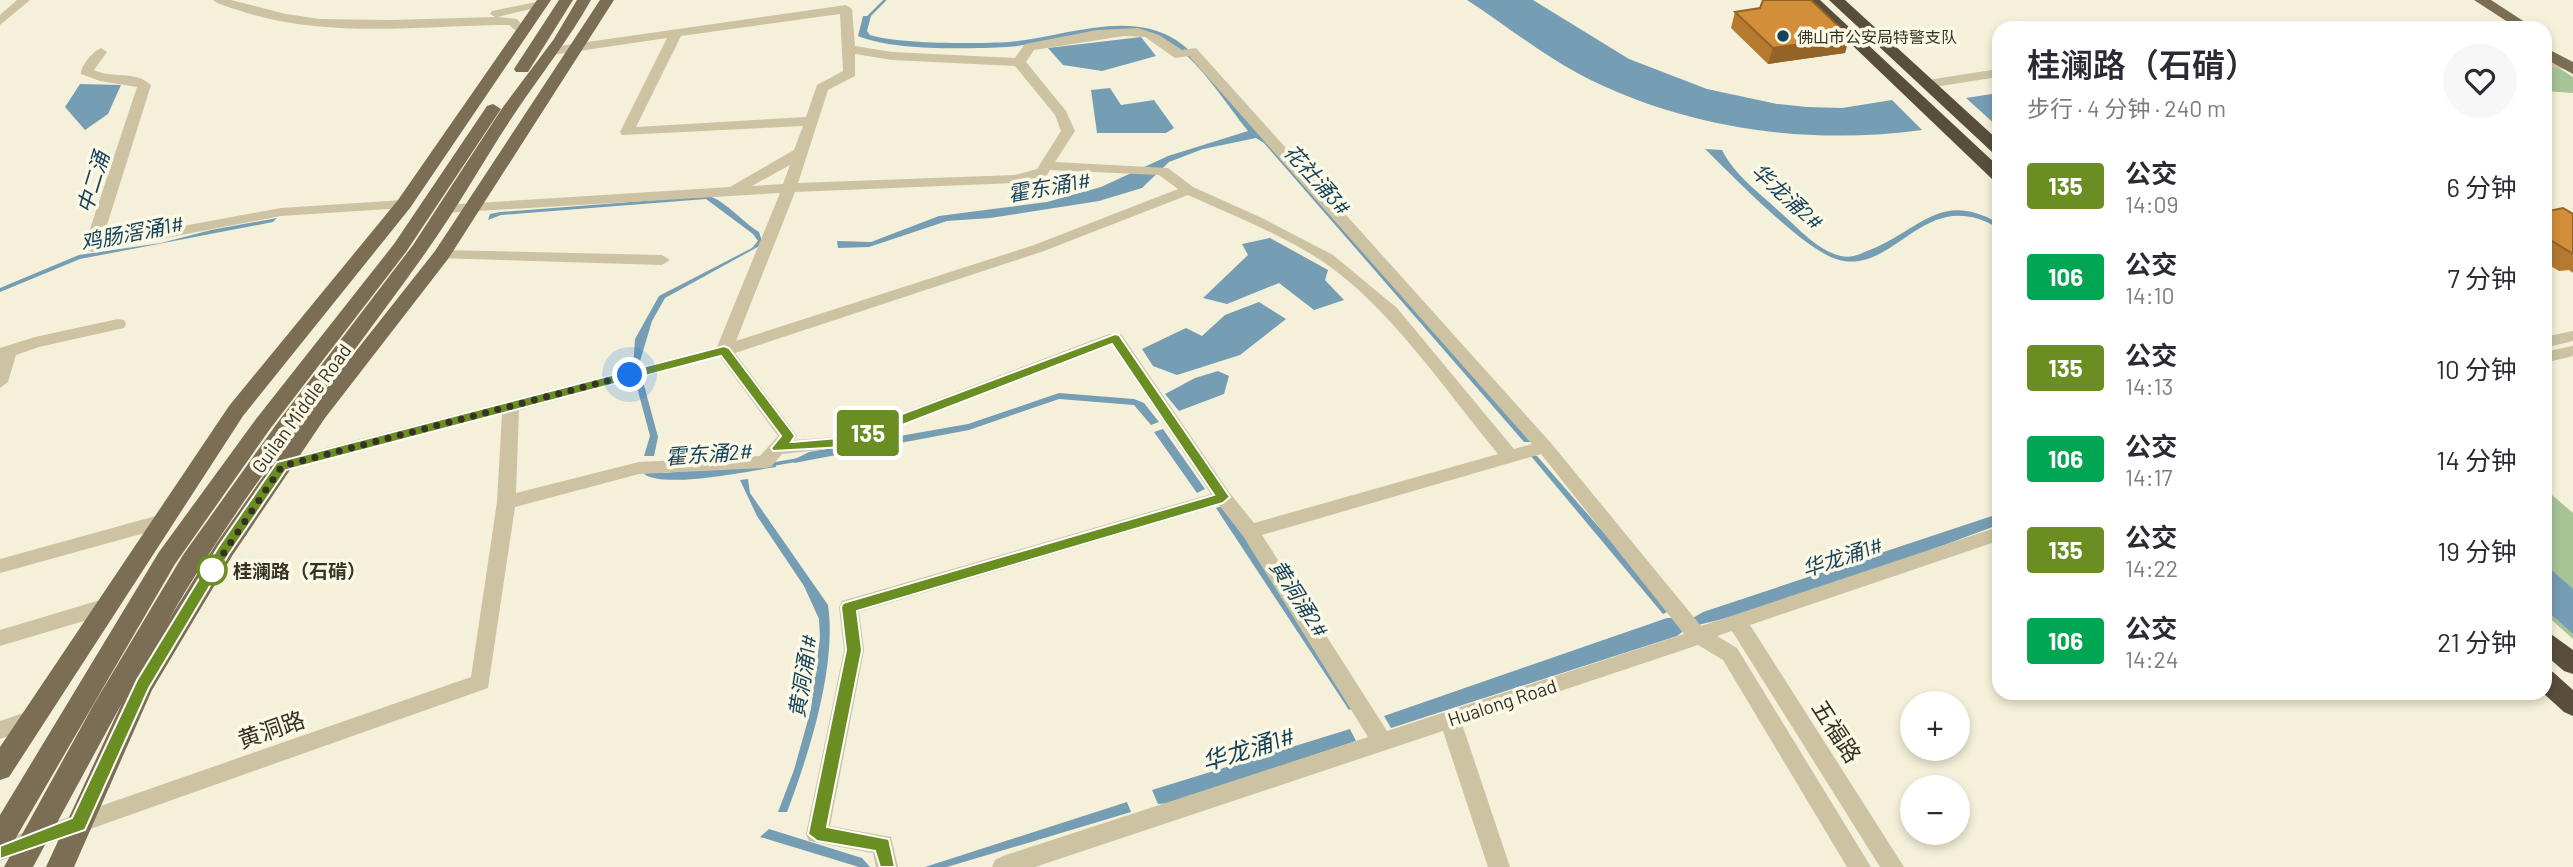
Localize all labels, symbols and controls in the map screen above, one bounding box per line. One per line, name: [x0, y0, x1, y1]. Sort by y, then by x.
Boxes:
place label: 佛山市公安局特警支队: [1797, 27, 1957, 46]
marker: 佛山市公安局特警支队: [1775, 28, 1791, 44]
text: 桂澜路（石𬒔）: [2027, 44, 2258, 84]
button: heart: [2443, 44, 2517, 118]
text: 步行 · 4 分钟 · 240 m: [2027, 94, 2226, 122]
water label: 花社涌3#: [1280, 138, 1356, 220]
water label: 中二涌: [71, 146, 114, 216]
water label: 华龙涌2#: [1747, 157, 1829, 235]
text: 公交: [2125, 157, 2177, 188]
water label: 霍东涌1#: [1006, 166, 1092, 206]
text: 135: [2048, 171, 2083, 200]
text: 6 分钟: [2446, 171, 2517, 202]
text: 14:09: [2125, 190, 2179, 218]
water label: 鸡肠滘涌1#: [78, 210, 186, 254]
text: 公交: [2125, 248, 2177, 279]
text: 106: [2048, 262, 2083, 291]
text: 7 分钟: [2448, 262, 2517, 293]
text: 14:10: [2125, 281, 2175, 309]
street label: Guilan Middle Road: [246, 339, 356, 477]
text: 公交: [2125, 339, 2177, 370]
text: 135: [2048, 353, 2083, 382]
text: 10 分钟: [2436, 353, 2517, 384]
your location: [612, 357, 647, 392]
text: 14:13: [2125, 372, 2173, 400]
line badge: 135: [828, 410, 908, 456]
text: 135: [851, 418, 885, 447]
text: 公交: [2125, 430, 2177, 461]
water label: 霍东涌2#: [665, 437, 753, 469]
text: 106: [2048, 444, 2083, 473]
text: 14 分钟: [2436, 444, 2517, 475]
text: 14:17: [2125, 463, 2172, 491]
text: 公交: [2125, 521, 2177, 552]
water label: 华龙涌1#: [1798, 531, 1886, 581]
text: 135: [2048, 535, 2083, 564]
text: 19 分钟: [2437, 535, 2517, 566]
text: 14:22: [2125, 554, 2178, 582]
marker: 桂澜路（石𬒔）: [197, 555, 227, 585]
water label: 黄洞涌2#: [1266, 555, 1334, 641]
place label: 桂澜路（石𬒔）: [233, 559, 366, 582]
text: 公交: [2125, 612, 2177, 643]
text: 106: [2048, 626, 2083, 655]
text: 21 分钟: [2437, 626, 2517, 657]
water label: 黄洞涌1#: [783, 633, 821, 719]
text: 14:24: [2125, 645, 2179, 673]
street label: Hualong Road: [1445, 674, 1559, 730]
map controls: [1900, 691, 1970, 845]
button: +: [1900, 691, 1970, 761]
street label: 五福路: [1806, 694, 1868, 768]
street label: 黄洞路: [234, 705, 308, 753]
water label: 华龙涌1#: [1198, 720, 1298, 776]
button: −: [1900, 775, 1970, 845]

